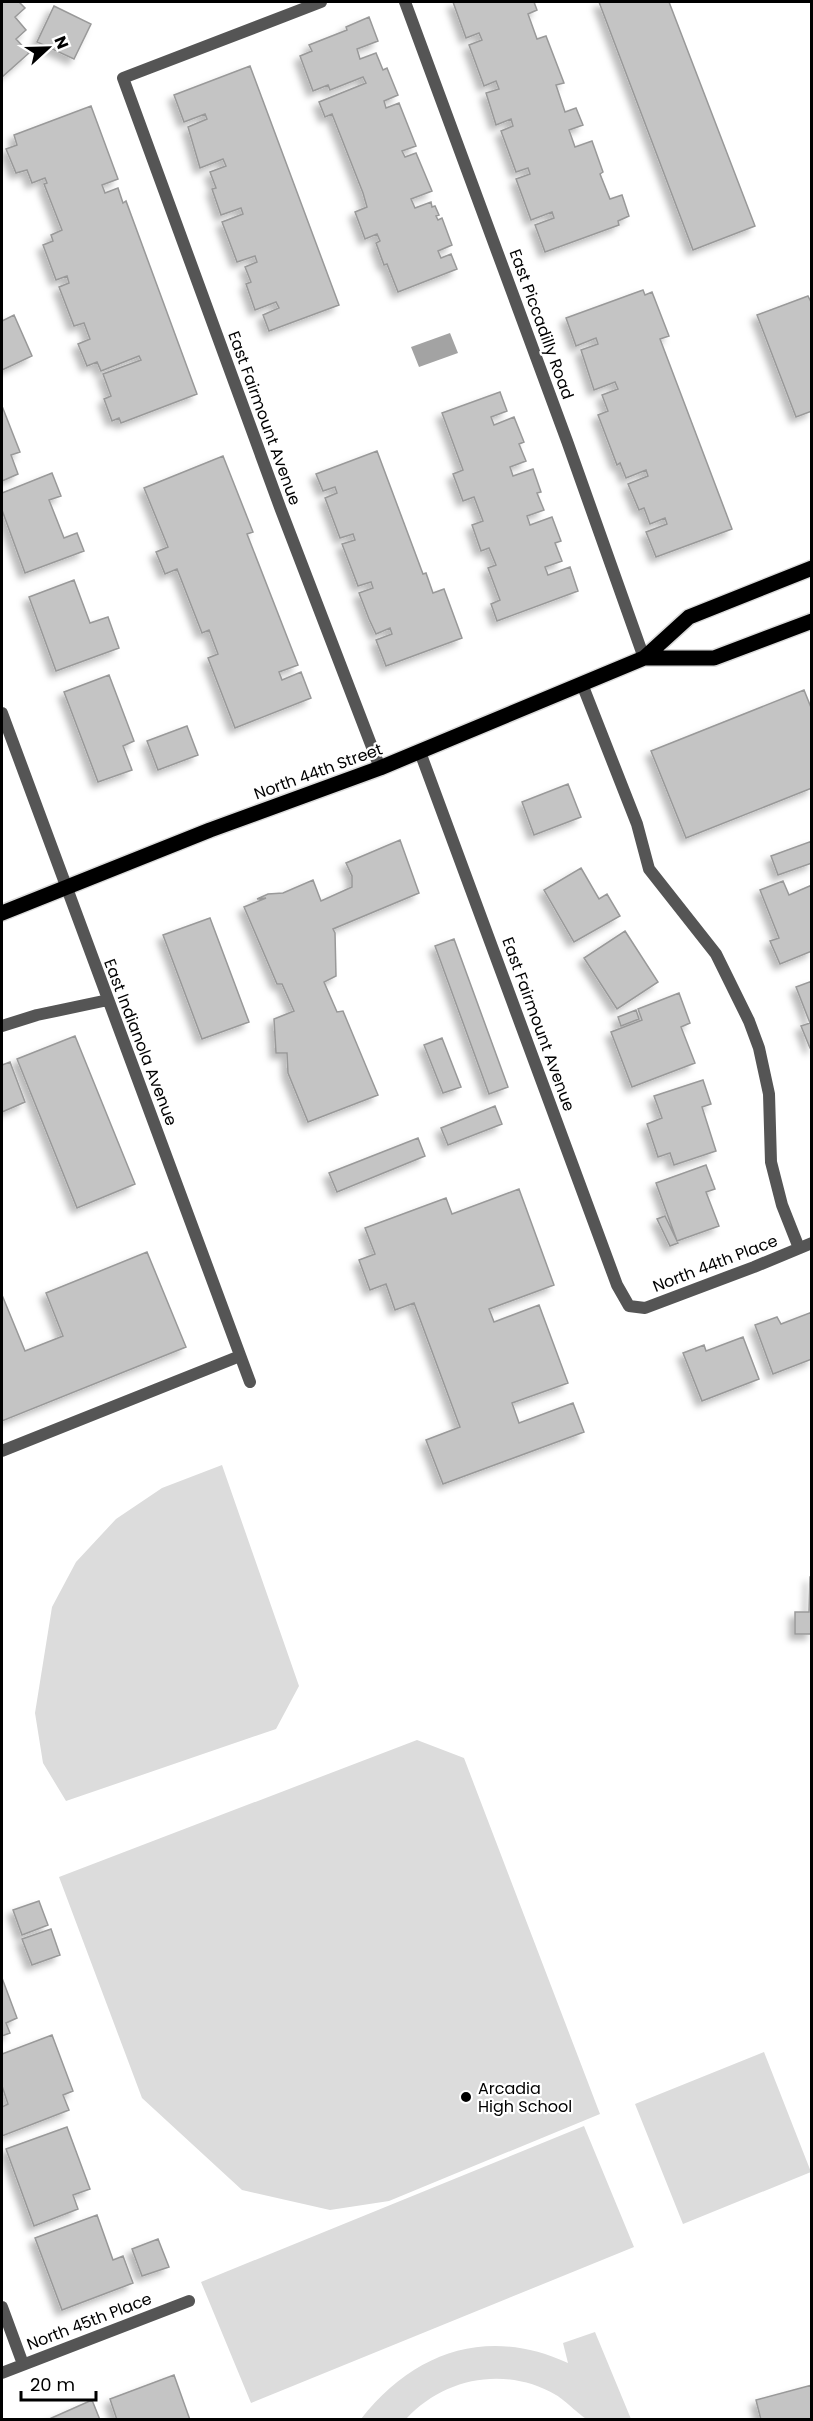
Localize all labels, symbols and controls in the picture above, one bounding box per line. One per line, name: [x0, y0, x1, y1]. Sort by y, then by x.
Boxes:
north arrow: [18, 18, 78, 78]
text: N: [49, 33, 74, 52]
street label: East Piccadilly Road: [504, 246, 579, 403]
street label: East Fairmount Avenue: [222, 328, 307, 508]
street label: North 44th Street: [251, 737, 386, 805]
street label: East Fairmount Avenue: [496, 934, 581, 1114]
street label: East Indianola Avenue: [98, 956, 183, 1129]
street label: North 44th Place: [649, 1229, 781, 1298]
place label: Arcadia High School: [478, 2077, 572, 2118]
marker: Arcadia High School: [459, 2090, 473, 2104]
street label: North 45th Place: [23, 2287, 155, 2356]
scale bar: [21, 2364, 96, 2402]
text: 20 m: [30, 2372, 75, 2397]

